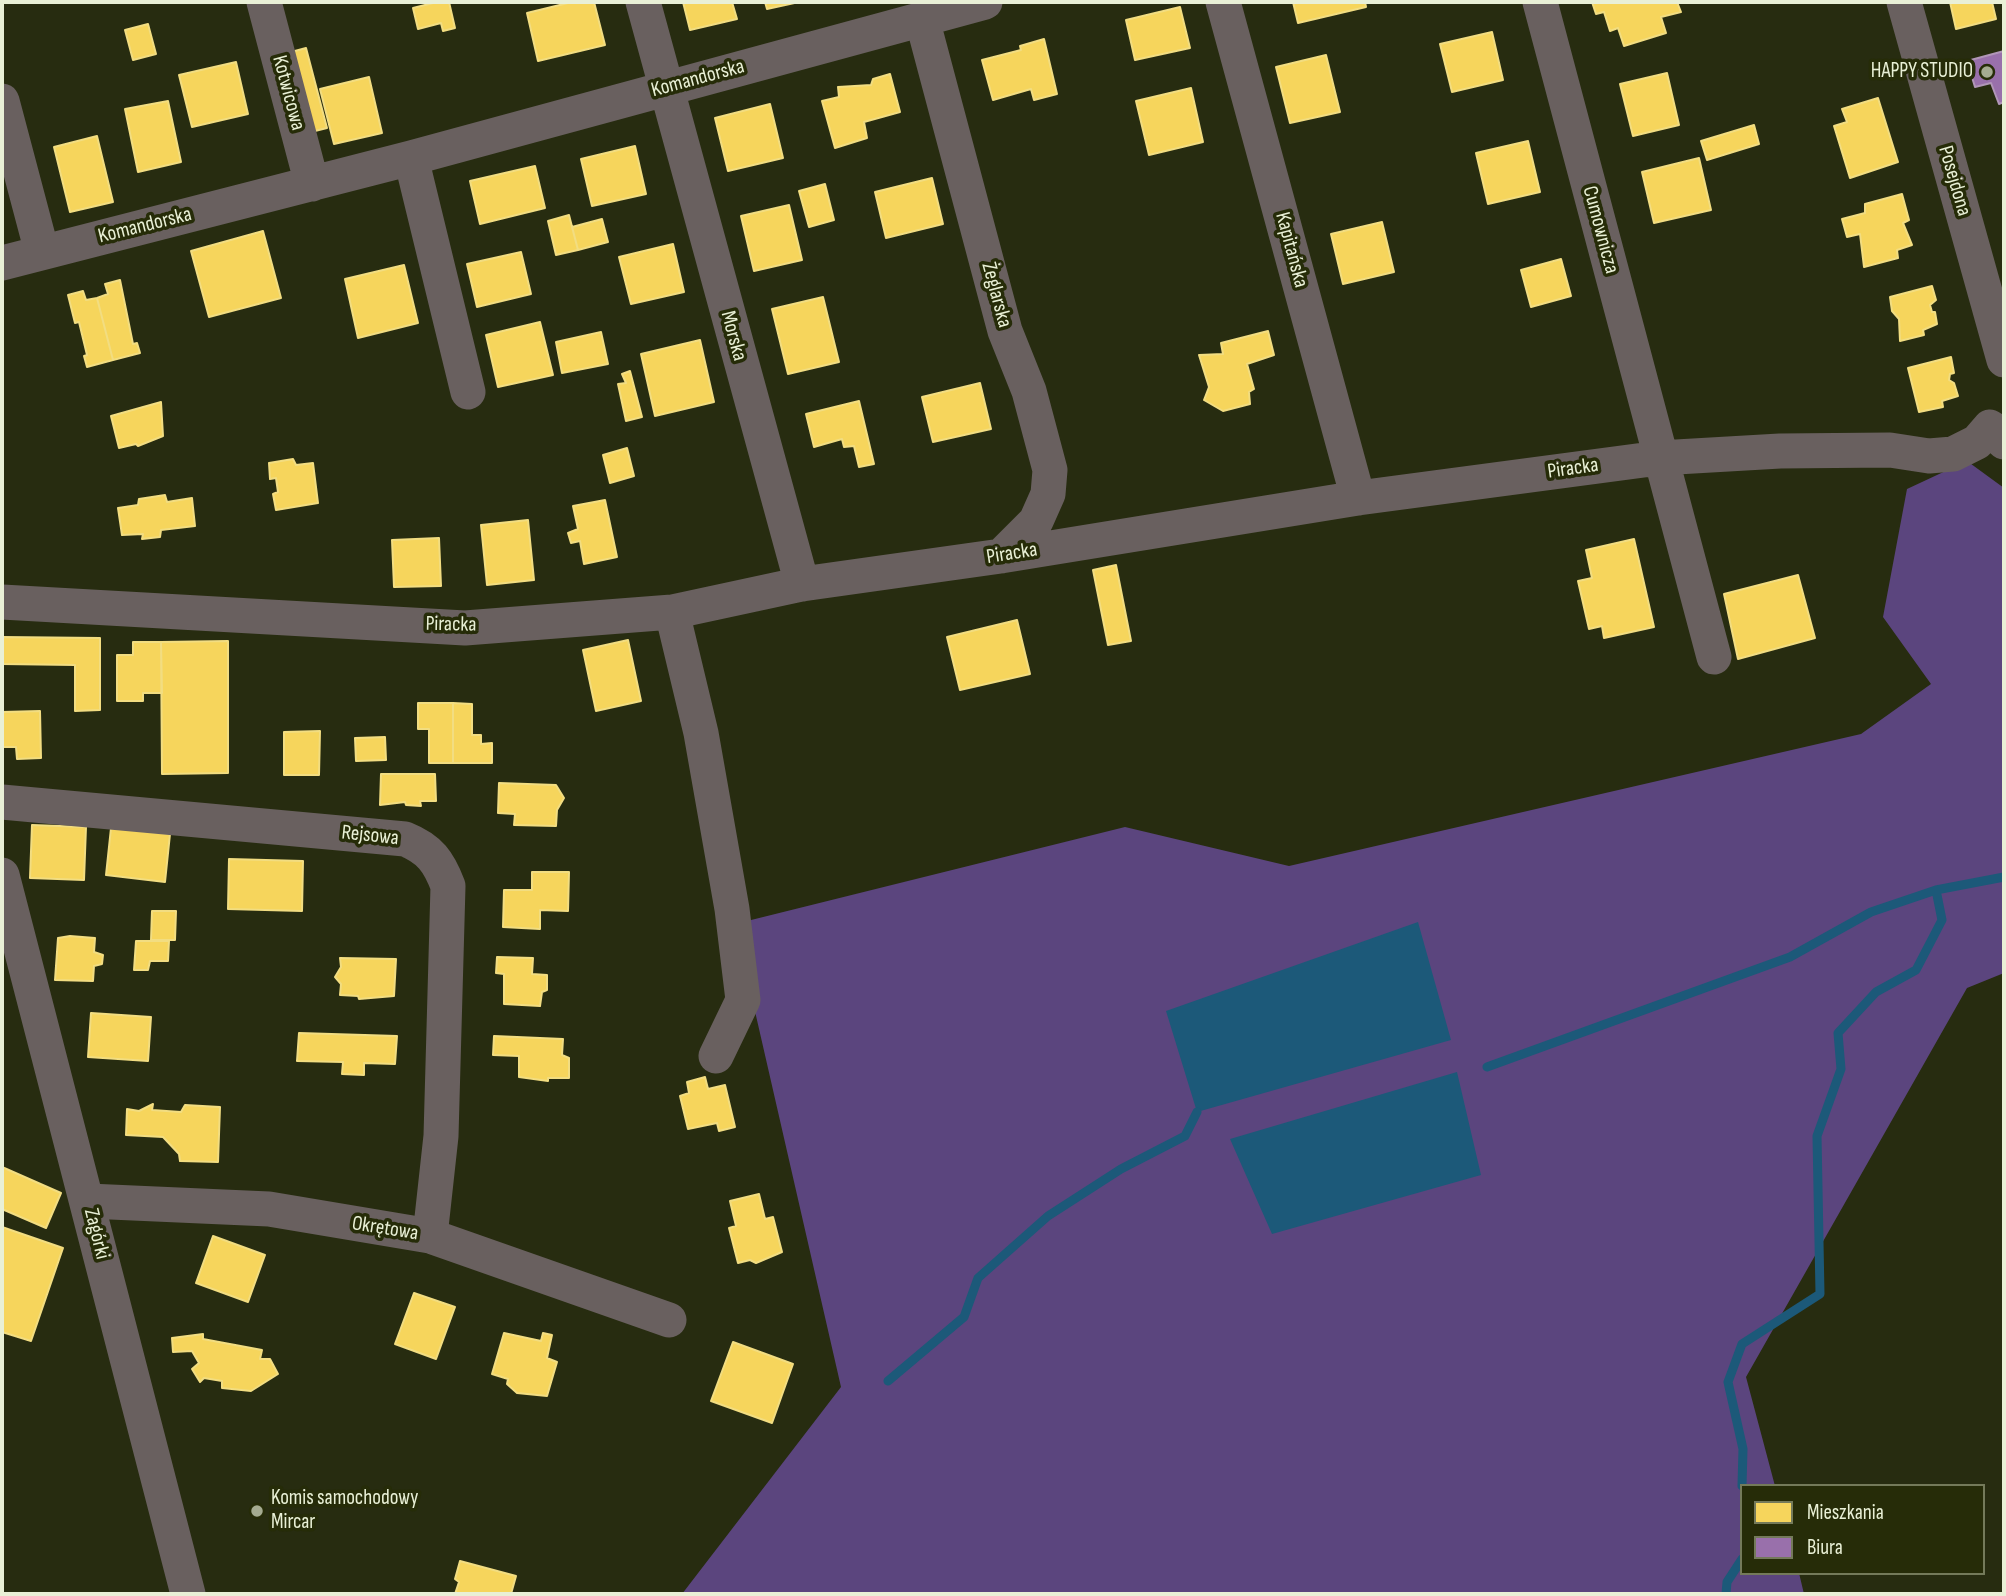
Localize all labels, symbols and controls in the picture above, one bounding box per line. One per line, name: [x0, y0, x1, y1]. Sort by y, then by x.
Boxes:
street label: Kotwicowa: [266, 53, 310, 133]
street label: Komandorska: [649, 55, 747, 103]
place label: HAPPY STUDIO: [1871, 59, 1973, 85]
marker: HAPPY STUDIO: [1979, 64, 1995, 80]
street label: Posejdona: [1932, 143, 1976, 219]
street label: Cumownicza: [1576, 183, 1624, 277]
street label: Komandorska: [96, 202, 194, 250]
street label: Kapitańska: [1269, 210, 1313, 290]
street label: Żeglarska: [975, 260, 1017, 330]
street label: Morska: [714, 308, 752, 364]
street label: Piracka: [1546, 453, 1600, 485]
street label: Piracka: [985, 538, 1039, 570]
street label: Piracka: [425, 612, 477, 638]
street label: Rejsowa: [340, 820, 400, 852]
street label: Zagórki: [78, 1206, 114, 1262]
street label: Okrętowa: [350, 1211, 420, 1247]
legend: [1740, 1484, 1985, 1575]
place label: Komis samochodowy Mircar: [271, 1486, 418, 1536]
text: Mieszkania: [1807, 1500, 1884, 1525]
marker: Komis samochodowy Mircar: [249, 1503, 265, 1519]
text: Biura: [1807, 1535, 1843, 1560]

